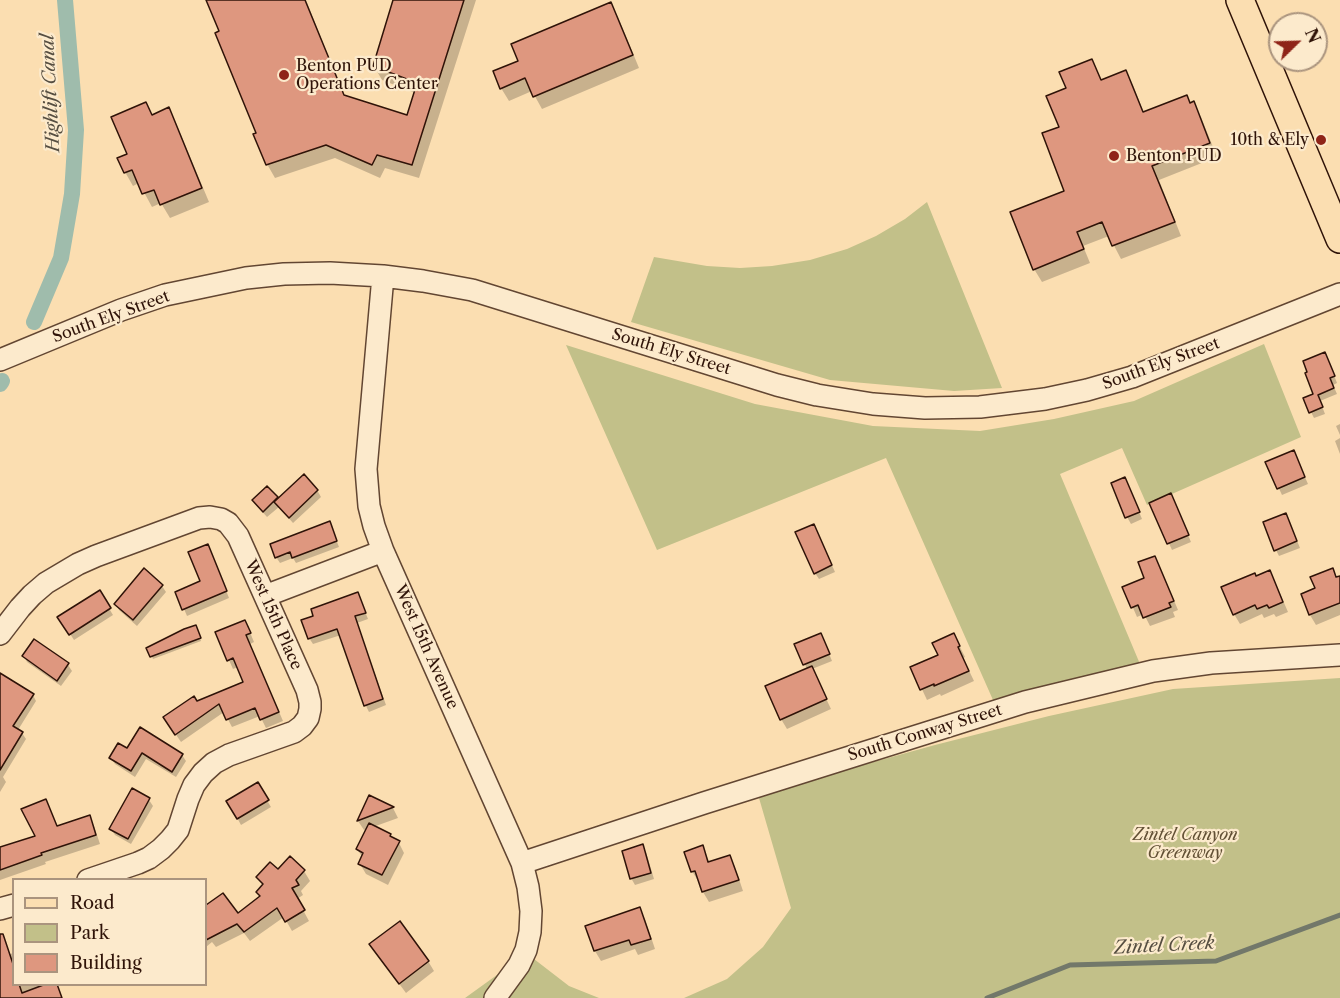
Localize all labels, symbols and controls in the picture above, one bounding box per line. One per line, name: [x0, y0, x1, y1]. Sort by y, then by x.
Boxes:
north arrow: [1268, 12, 1328, 72]
text: N: [1301, 25, 1325, 46]
water label: Highlift Canal: [37, 33, 65, 153]
place label: Benton PUD Operations Center: [296, 56, 437, 94]
marker: Benton PUD Operations Center: [277, 68, 291, 82]
place label: 10th & Ely: [1230, 130, 1309, 150]
marker: 10th & Ely: [1314, 133, 1328, 147]
place label: Benton PUD: [1126, 146, 1222, 166]
marker: Benton PUD: [1107, 149, 1121, 163]
street label: South Ely Street: [50, 287, 172, 347]
street label: South Ely Street: [609, 325, 733, 379]
street label: South Ely Street: [1100, 334, 1222, 394]
street label: West 15th Place: [240, 557, 306, 673]
street label: West 15th Avenue: [390, 582, 462, 712]
street label: South Conway Street: [846, 700, 1004, 766]
park label: Zintel Canyon Greenway: [1132, 825, 1238, 863]
legend: [12, 878, 207, 986]
text: Road: [70, 892, 115, 914]
text: Park: [70, 922, 109, 944]
water label: Zintel Creek: [1113, 933, 1215, 959]
text: Building: [70, 952, 142, 974]

